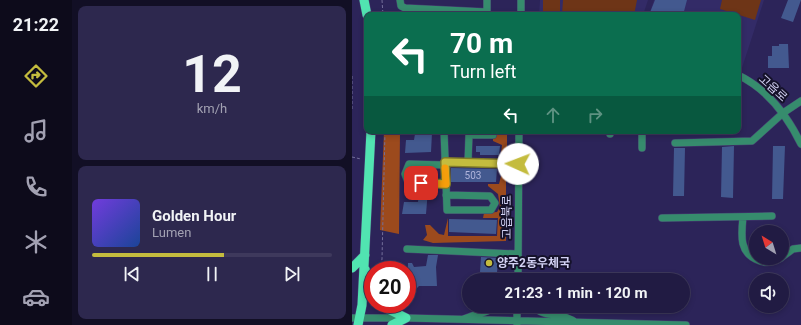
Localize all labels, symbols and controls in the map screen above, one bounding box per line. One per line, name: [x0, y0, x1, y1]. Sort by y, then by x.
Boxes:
text: 21:22: [13, 14, 59, 35]
text: 70 m: [450, 27, 513, 60]
icon: left: [384, 28, 436, 80]
text: 12: [182, 44, 242, 105]
text: Turn left: [450, 61, 516, 82]
icon: directions: [22, 62, 50, 90]
street label: 고읍로: [756, 72, 790, 104]
text: km/h: [197, 101, 227, 116]
icon: left: [500, 104, 522, 126]
icon: ahead: [542, 104, 564, 126]
icon: right: [584, 104, 606, 126]
icon: music: [22, 117, 50, 145]
position arrow: [497, 143, 539, 185]
pin: [404, 166, 438, 200]
house number: 503: [465, 170, 481, 181]
icon: arrive: [410, 172, 432, 194]
icon: phone: [22, 173, 50, 201]
street label: 고읍북로: [500, 195, 514, 239]
text: Golden Hour: [152, 207, 236, 225]
text: Lumen: [152, 225, 191, 240]
north arrow: [749, 225, 789, 265]
map controls: [749, 225, 789, 313]
icon: climate: [22, 228, 50, 256]
place label: 양주2동우체국: [497, 256, 570, 270]
marker: 양주2동우체국: [484, 258, 494, 268]
speed limit sign: 20: [364, 261, 416, 313]
icon: previous: [121, 263, 143, 285]
icon: pause: [201, 263, 223, 285]
icon: next: [281, 263, 303, 285]
button: sound: [749, 273, 789, 313]
icon: car: [22, 283, 50, 311]
text: 21:23 · 1 min · 120 m: [505, 284, 647, 302]

